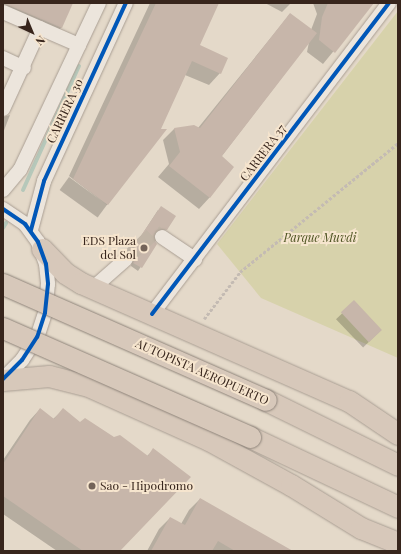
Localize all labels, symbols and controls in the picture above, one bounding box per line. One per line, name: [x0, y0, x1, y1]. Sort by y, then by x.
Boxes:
north arrow: [12, 12, 52, 52]
text: N: [33, 33, 49, 49]
street label: CARRERA 30: [44, 77, 86, 145]
street label: CARRERA 37: [237, 122, 289, 184]
park label: Parque Muvdi: [284, 231, 356, 245]
place label: EDS Plaza del Sol: [83, 234, 136, 262]
marker: EDS Plaza del Sol: [139, 243, 149, 253]
street label: AUTOPISTA AEROPUERTO: [133, 336, 271, 408]
place label: Sao - Hipodromo: [100, 479, 193, 493]
marker: Sao - Hipodromo: [87, 481, 97, 491]

